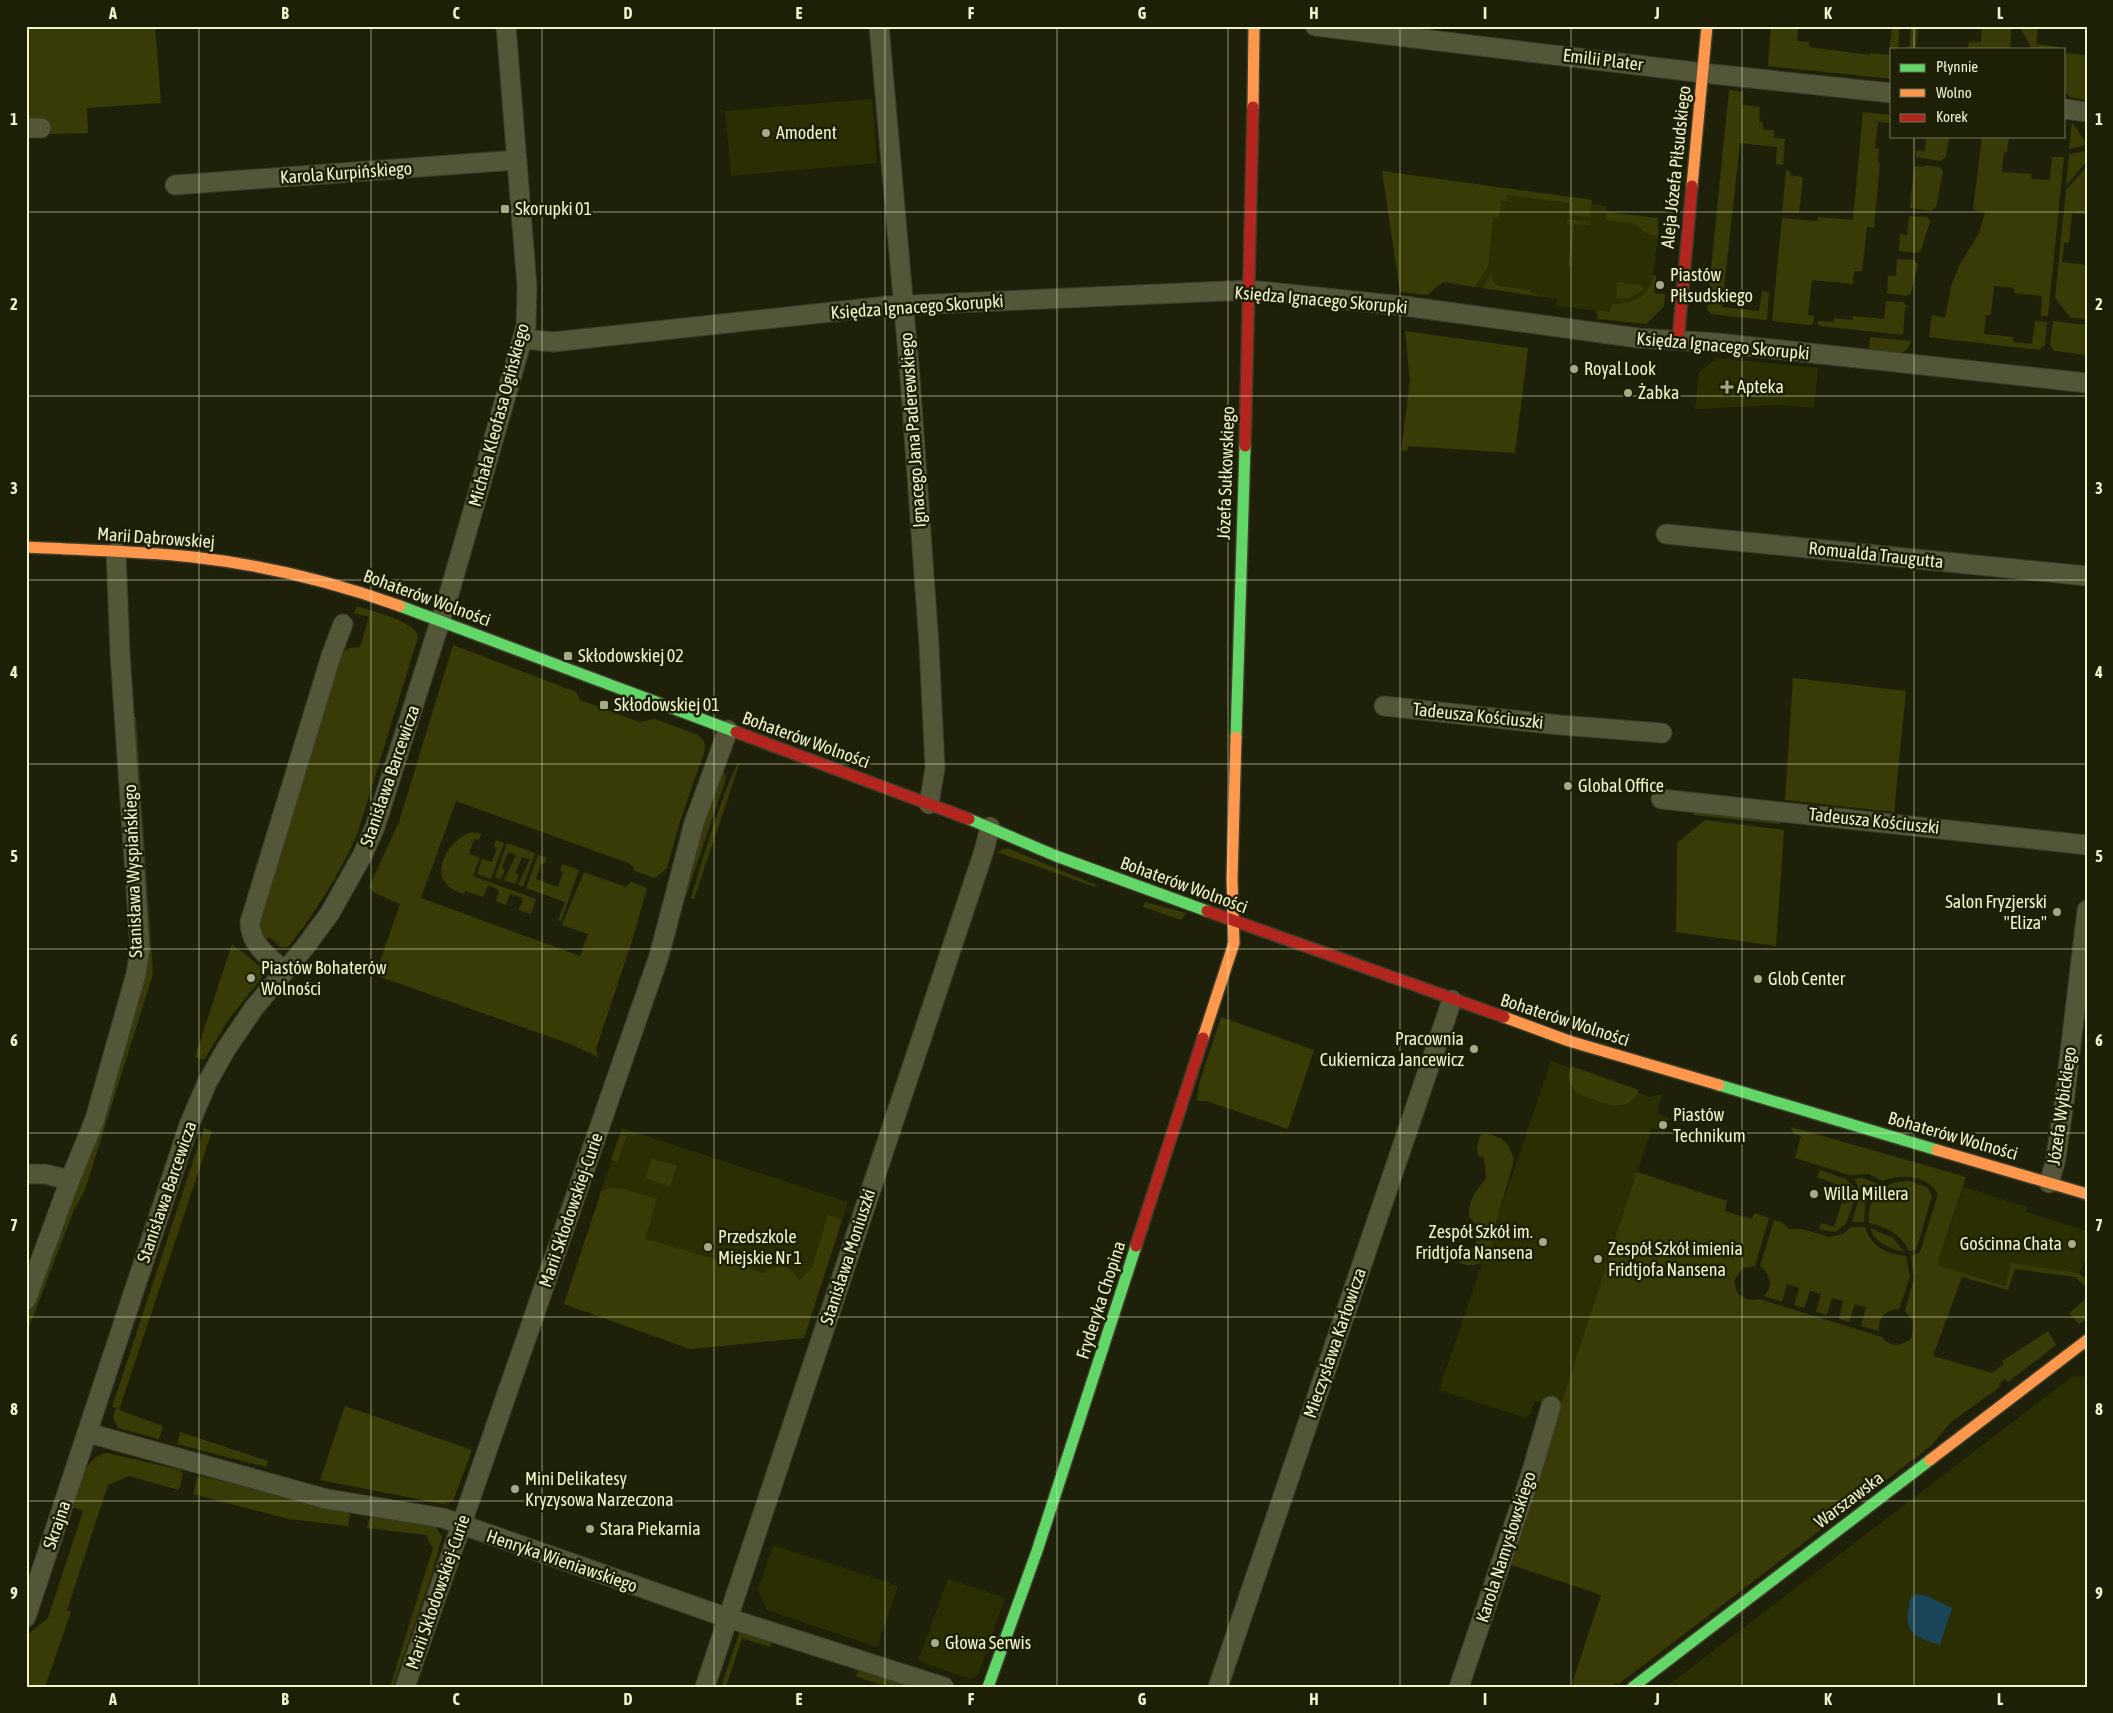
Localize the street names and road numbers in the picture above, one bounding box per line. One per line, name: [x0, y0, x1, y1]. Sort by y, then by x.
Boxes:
street label: Emilii Plater: [1562, 44, 1645, 75]
street label: Aleja Józefa Piłsudskiego: [1657, 84, 1695, 249]
street label: Karola Kurpińskiego: [279, 157, 413, 188]
street label: Księdza Ignacego Skorupki: [1234, 281, 1408, 318]
street label: Księdza Ignacego Skorupki: [830, 290, 1004, 323]
street label: Michała Kleofasa Ogińskiego: [464, 321, 533, 509]
street label: Księdza Ignacego Skorupki: [1636, 327, 1810, 364]
street label: Ignacego Jana Paderewskiego: [895, 332, 930, 528]
street label: Józefa Sułkowskiego: [1213, 406, 1238, 540]
street label: Marii Dąbrowskiej: [96, 523, 216, 552]
street label: Romualda Traugutta: [1808, 537, 1945, 572]
street label: Bohaterów Wolności: [361, 565, 494, 630]
street label: Tadeusza Kościuszki: [1412, 698, 1544, 733]
street label: Stanisława Barcewicza: [355, 702, 424, 849]
street label: Bohaterów Wolności: [740, 707, 873, 772]
street label: Stanisława Wyspiańskiego: [119, 784, 146, 958]
street label: Tadeusza Kościuszki: [1808, 803, 1940, 838]
street label: Bohaterów Wolności: [1118, 852, 1251, 917]
street label: Bohaterów Wolności: [1498, 989, 1632, 1050]
street label: Józefa Wybickiego: [2043, 1045, 2080, 1167]
street label: Bohaterów Wolności: [1886, 1107, 2021, 1164]
street label: Stanisława Barcewicza: [132, 1118, 201, 1265]
street label: Marii Skłodowskiej-Curie: [534, 1130, 607, 1290]
street label: Stanisława Moniuszki: [816, 1186, 879, 1327]
street label: Fryderyka Chopina: [1072, 1238, 1129, 1361]
street label: Mieczysława Karłowicza: [1299, 1265, 1370, 1421]
street label: Warszawska: [1810, 1467, 1887, 1532]
street label: Karola Namysłowskiego: [1471, 1469, 1540, 1625]
street label: Skrajna: [38, 1498, 75, 1552]
street label: Marii Skłodowskiej-Curie: [401, 1512, 474, 1672]
street label: Henryka Wieniawskiego: [484, 1525, 640, 1596]

